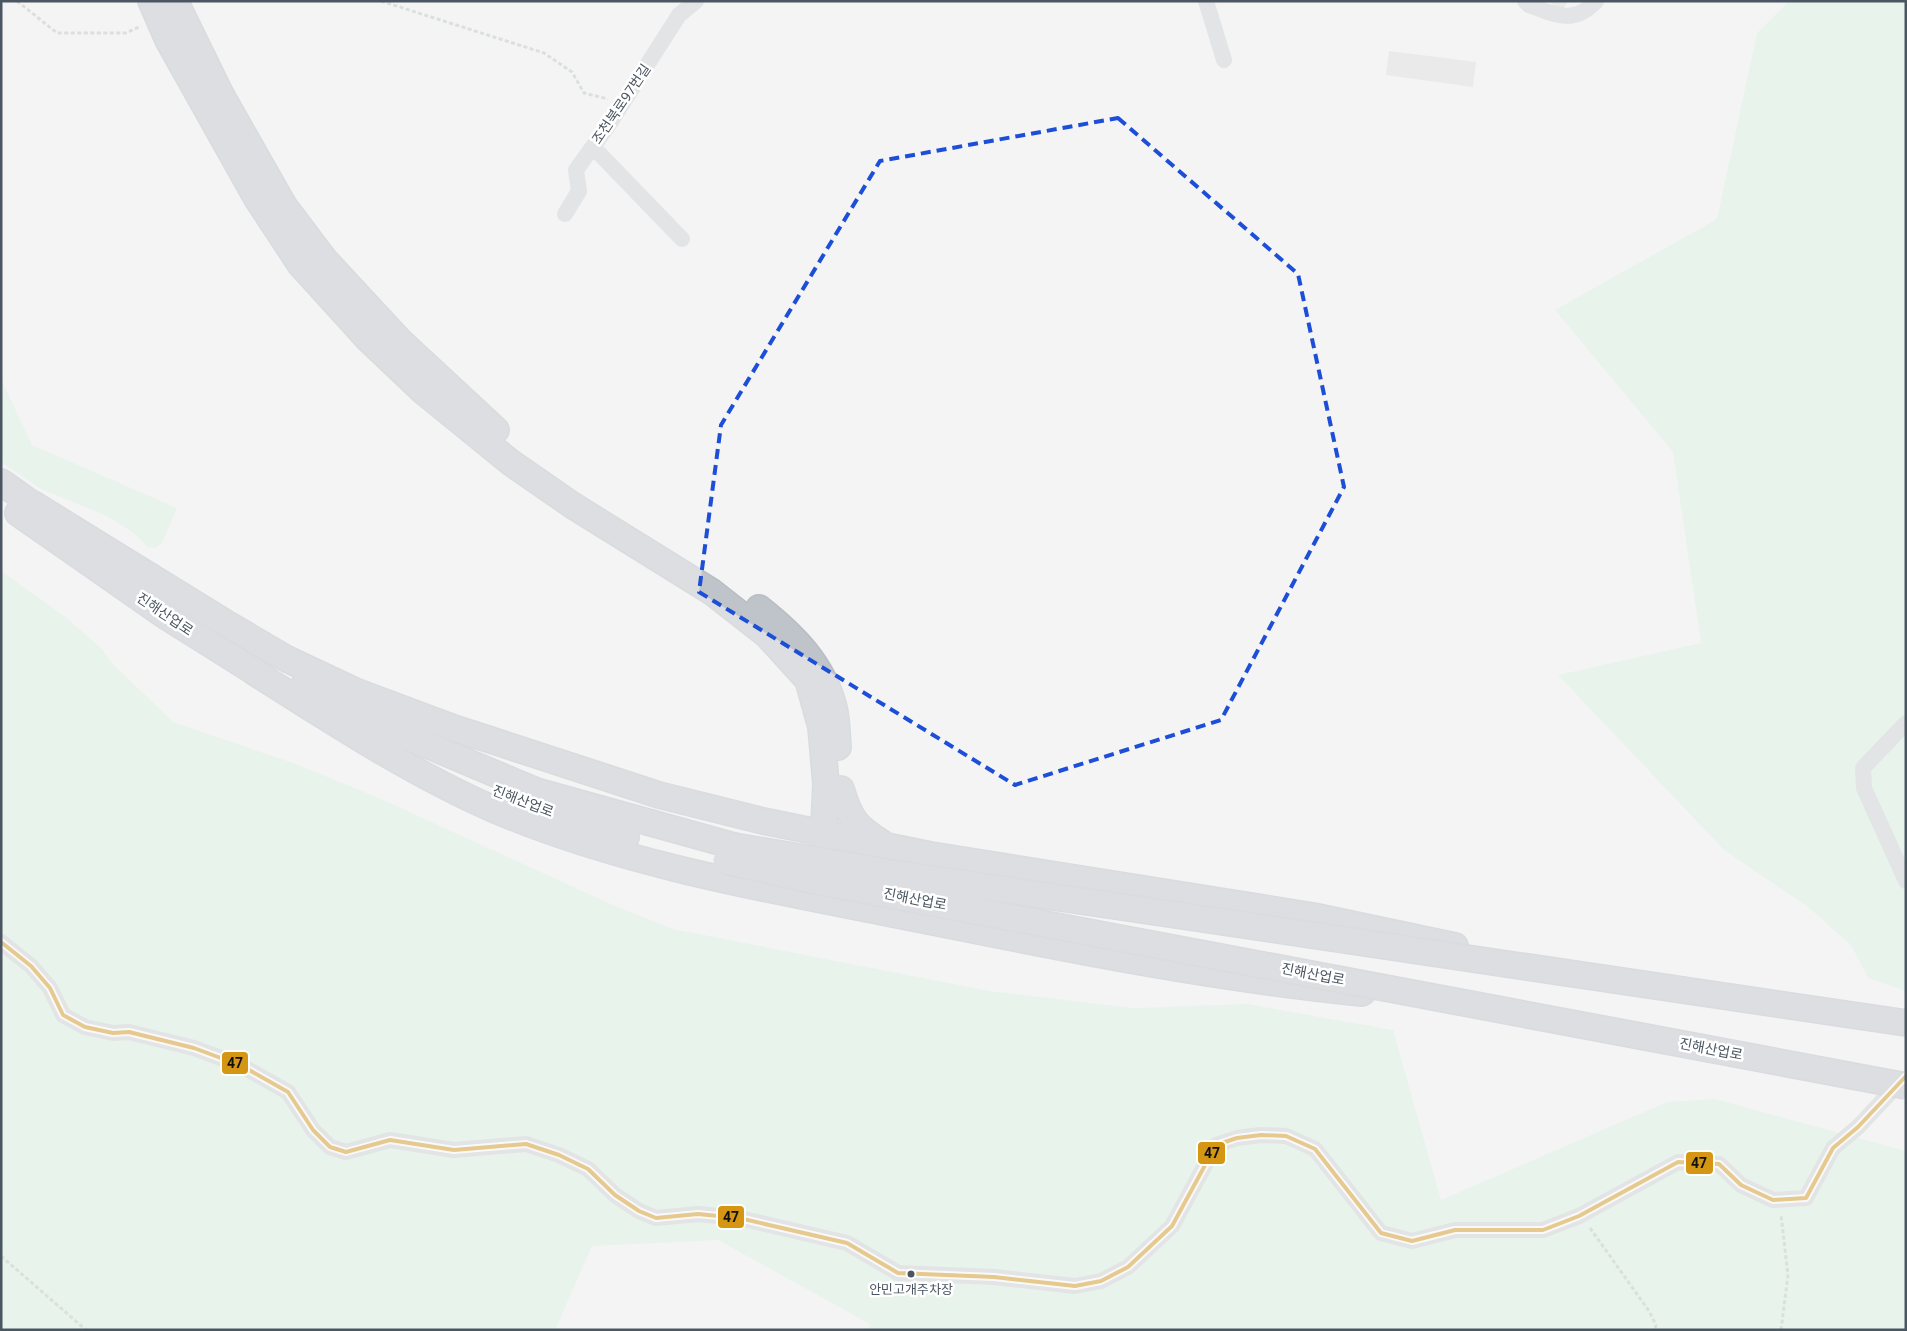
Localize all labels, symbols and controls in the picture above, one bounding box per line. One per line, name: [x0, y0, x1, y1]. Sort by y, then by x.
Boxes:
street label: 조천북로97번길: [588, 61, 654, 147]
street label: 진해산업로: [134, 589, 196, 639]
street label: 진해산업로: [490, 782, 556, 820]
street label: 진해산업로: [882, 885, 948, 913]
street label: 진해산업로: [1280, 960, 1346, 988]
street label: 진해산업로: [1678, 1035, 1744, 1063]
line badge: 47: [221, 1051, 249, 1075]
text: 47: [227, 1055, 243, 1071]
line badge: 47: [1197, 1141, 1226, 1165]
text: 47: [1204, 1145, 1220, 1161]
line badge: 47: [1685, 1151, 1714, 1175]
text: 47: [1691, 1155, 1707, 1171]
line badge: 47: [717, 1205, 745, 1229]
text: 47: [723, 1209, 739, 1225]
marker: 안민고개주차장: [906, 1269, 916, 1279]
place label: 안민고개주차장: [869, 1282, 953, 1297]

